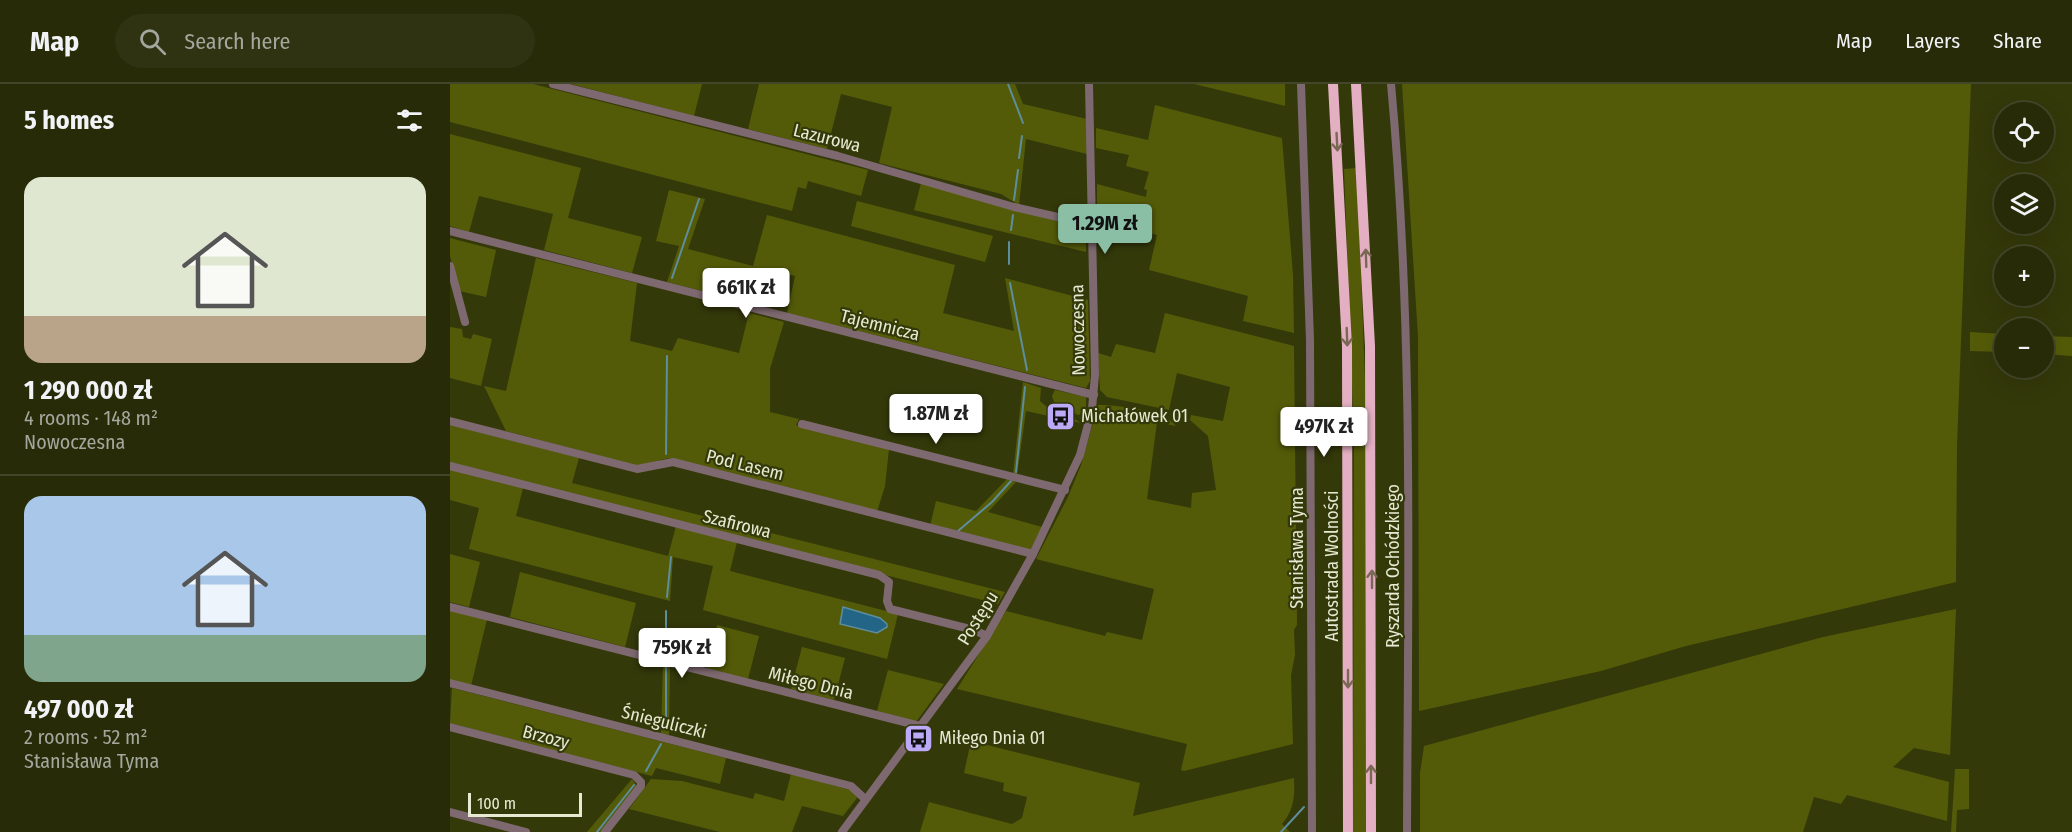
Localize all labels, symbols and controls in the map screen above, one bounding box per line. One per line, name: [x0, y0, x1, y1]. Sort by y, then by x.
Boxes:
search box: [115, 14, 535, 68]
text: Map: [30, 25, 79, 58]
icon: search: [136, 25, 169, 58]
text: Search here: [184, 28, 290, 55]
text: Map: [1836, 28, 1872, 54]
text: Layers: [1905, 28, 1960, 54]
text: Share: [1993, 28, 2042, 54]
map controls: [1994, 102, 2054, 378]
button: locate: [1994, 102, 2054, 162]
icon: filters: [393, 104, 426, 137]
text: 5 homes: [24, 105, 114, 136]
street label: Lazurowa: [791, 119, 863, 157]
one-way arrow: [1332, 132, 1343, 152]
button: layers: [1994, 174, 2054, 234]
pin: 1.29M zł: [1043, 204, 1167, 255]
text: 1.29M zł: [1072, 211, 1138, 235]
icon: home: [171, 216, 279, 324]
button: +: [1994, 246, 2054, 306]
one-way arrow: [1361, 248, 1372, 268]
pin: 661K zł: [691, 268, 801, 319]
text: 661K zł: [717, 275, 775, 299]
street label: Nowoczesna: [1066, 284, 1090, 376]
street label: Tajemnicza: [838, 305, 922, 345]
button: −: [1994, 318, 2054, 378]
one-way arrow: [1341, 327, 1352, 347]
text: 1 290 000 zł: [24, 375, 153, 406]
pin: 1.87M zł: [874, 394, 998, 445]
bus stop icon: Michałówek 01: [1044, 400, 1076, 432]
text: 1.87M zł: [903, 401, 969, 425]
place label: Michałówek 01: [1081, 405, 1188, 427]
text: 4 rooms · 148 m²: [24, 406, 158, 430]
pin: 497K zł: [1269, 407, 1379, 458]
text: 497K zł: [1294, 414, 1354, 438]
text: Nowoczesna: [24, 430, 125, 454]
street label: Pod Lasem: [704, 445, 786, 485]
street label: Ryszarda Ochódzkiego: [1382, 484, 1404, 648]
street label: Stanisława Tyma: [1286, 487, 1308, 609]
street label: Autostrada Wolności: [1321, 490, 1343, 642]
street label: Szafirowa: [701, 505, 774, 543]
icon: home: [171, 535, 279, 643]
one-way arrow: [1366, 569, 1378, 589]
street label: Postępu: [953, 587, 1003, 649]
pin: 759K zł: [627, 628, 737, 679]
text: 759K zł: [653, 635, 711, 659]
street label: Miłego Dnia: [766, 662, 856, 704]
one-way arrow: [1342, 669, 1354, 689]
text: 497 000 zł: [24, 694, 134, 725]
street label: Śnieguliczki: [619, 701, 709, 743]
street label: Brzozy: [520, 720, 572, 754]
bus stop icon: Miłego Dnia 01: [902, 722, 934, 754]
text: 2 rooms · 52 m²: [24, 725, 148, 749]
place label: Miłego Dnia 01: [939, 727, 1046, 749]
text: Stanisława Tyma: [24, 749, 159, 773]
one-way arrow: [1365, 764, 1377, 784]
scale bar: [468, 790, 582, 818]
text: 100 m: [477, 794, 516, 813]

